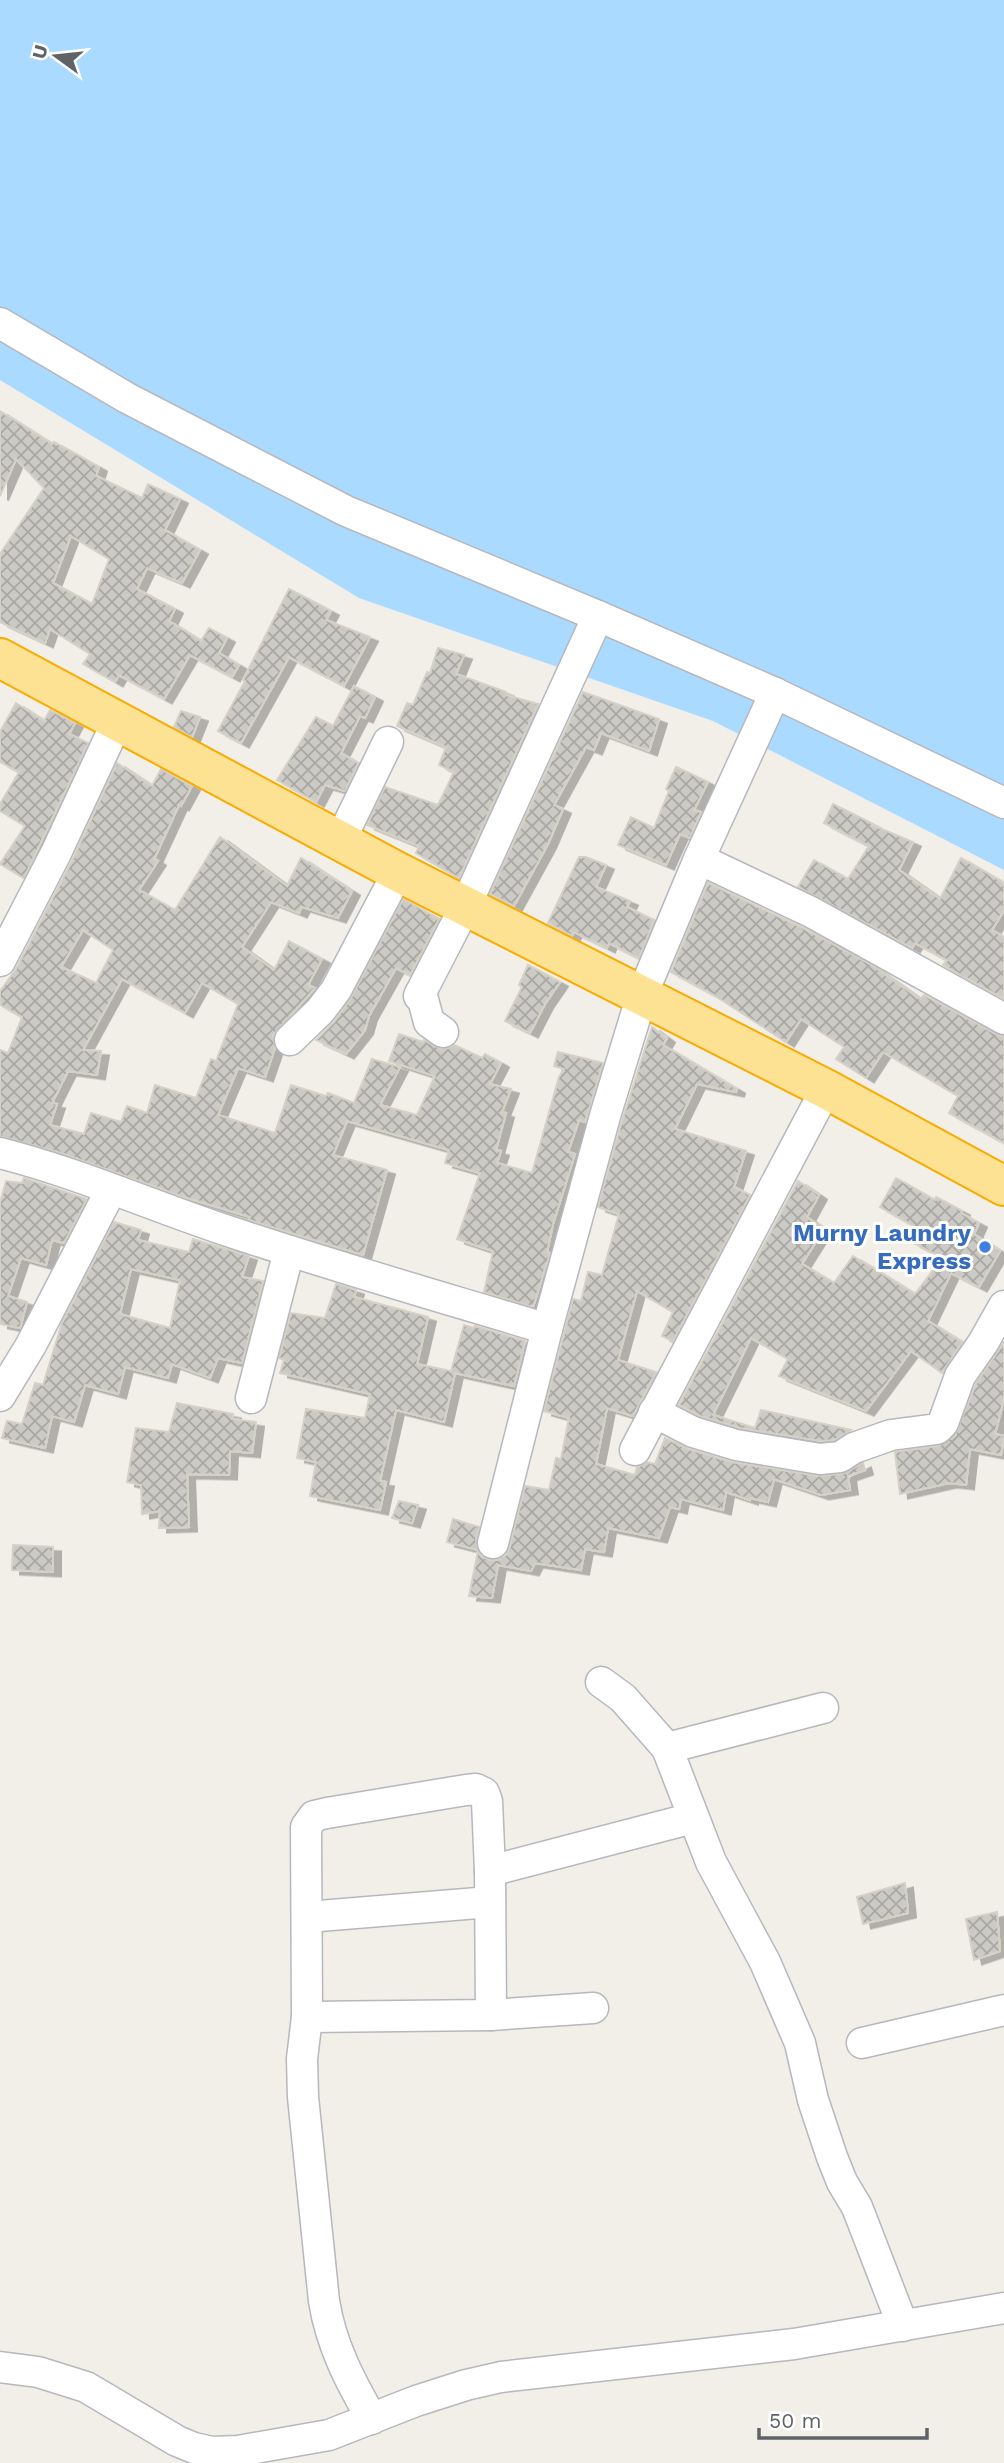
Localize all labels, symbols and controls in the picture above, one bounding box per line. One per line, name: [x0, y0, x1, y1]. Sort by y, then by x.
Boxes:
north arrow: [21, 21, 91, 91]
text: U: [27, 42, 53, 61]
place label: Murny Laundry Express: [793, 1219, 971, 1275]
marker: Murny Laundry Express: [977, 1239, 993, 1255]
scale bar: [759, 2396, 927, 2440]
text: 50 m: [769, 2408, 821, 2433]

